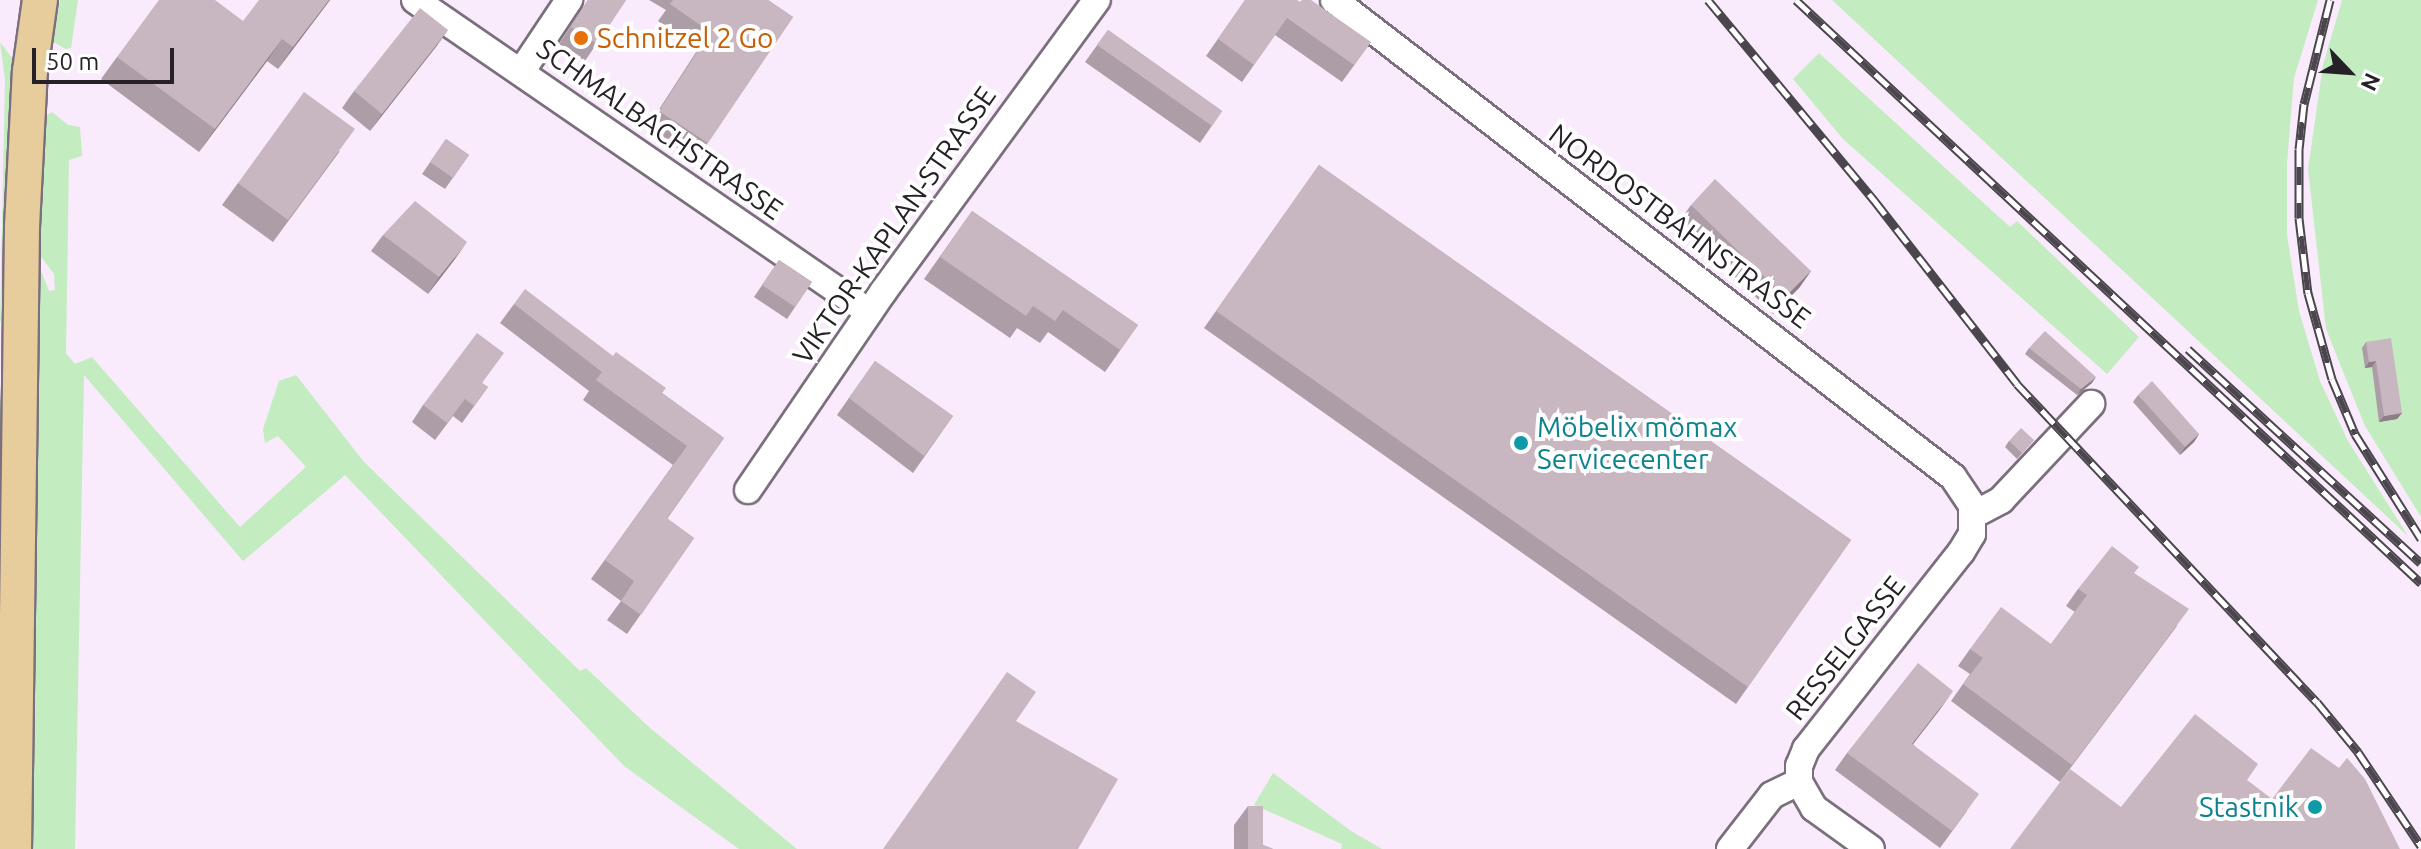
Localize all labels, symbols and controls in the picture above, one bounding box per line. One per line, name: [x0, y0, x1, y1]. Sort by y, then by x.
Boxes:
place label: Schnitzel 2 Go: [597, 21, 773, 55]
marker: Schnitzel 2 Go: [572, 29, 590, 47]
street label: SCHMALBACHSTRASSE: [531, 31, 789, 227]
scale bar: [36, 32, 178, 82]
north arrow: [2309, 32, 2389, 112]
text: 50 m: [46, 48, 99, 75]
text: N: [2356, 70, 2386, 95]
street label: VIKTOR-KAPLAN-STRASSE: [785, 80, 1003, 370]
street label: NORDOSTBAHNSTRASSE: [1543, 117, 1817, 335]
place label: Möbelix mömax Servicecenter: [1537, 410, 1737, 476]
marker: Möbelix mömax Servicecenter: [1512, 434, 1530, 452]
street label: RESSELGASSE: [1778, 569, 1912, 727]
place label: Stastnik: [2199, 790, 2299, 824]
marker: Stastnik: [2306, 798, 2324, 816]

